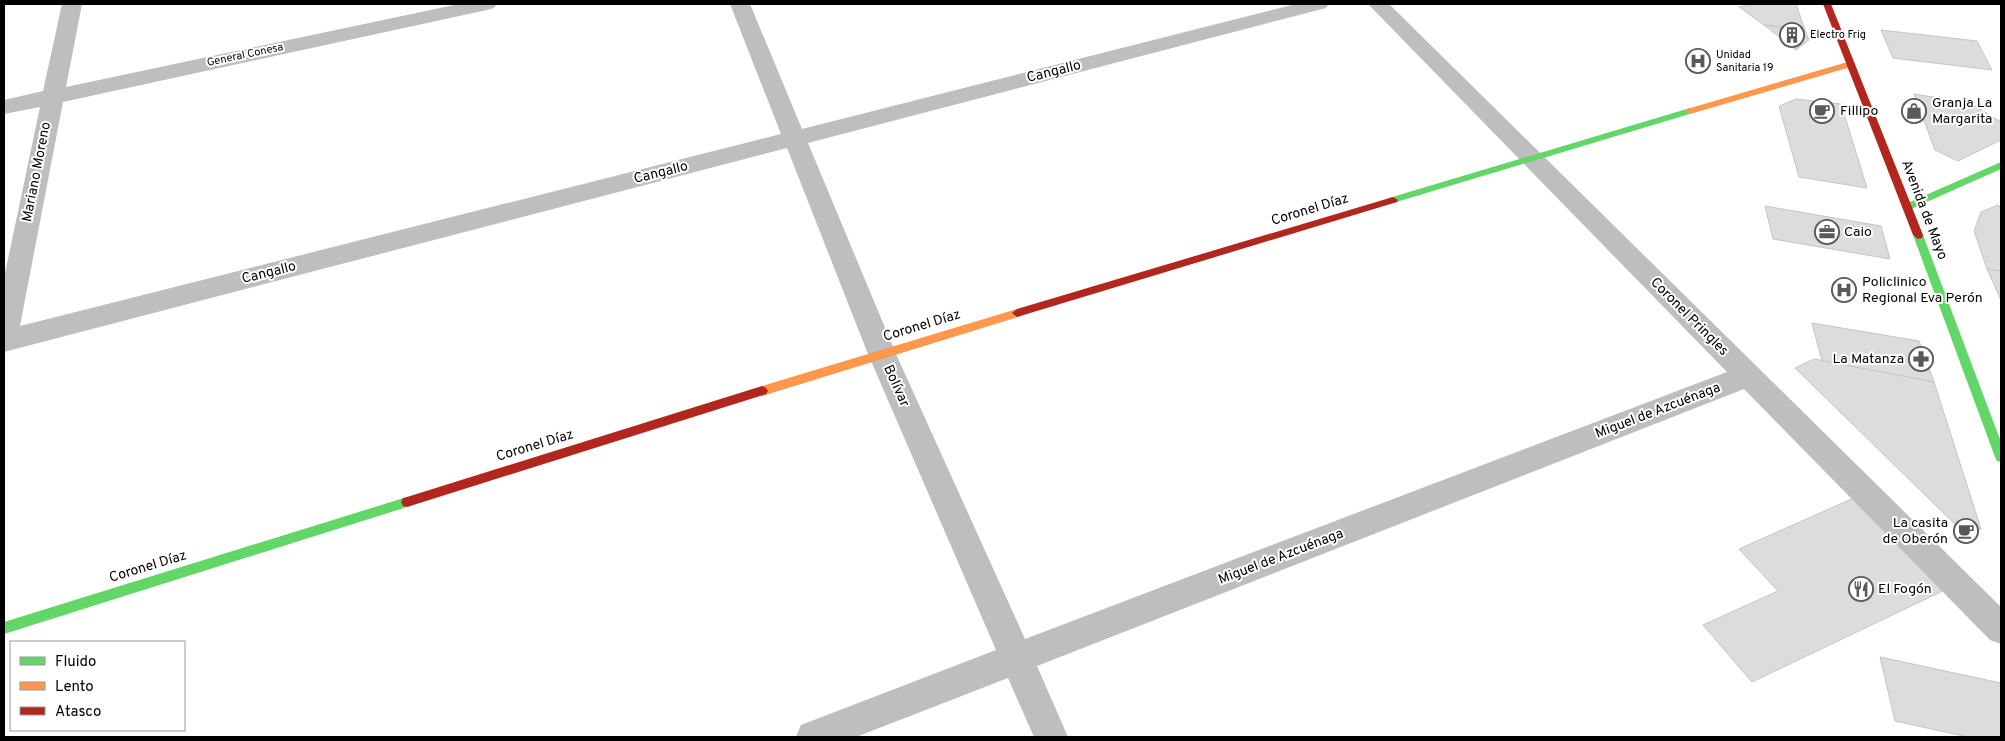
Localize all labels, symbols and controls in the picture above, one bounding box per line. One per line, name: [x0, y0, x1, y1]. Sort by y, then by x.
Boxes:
building icon: Electro Frig: [1779, 22, 1805, 48]
place label: Electro Frig: [1810, 28, 1866, 42]
street label: General Conesa: [206, 40, 285, 70]
hospital icon: Unidad Sanitaria 19: [1685, 48, 1711, 74]
place label: Unidad Sanitaria 19: [1716, 48, 1774, 75]
street label: Cangallo: [1025, 57, 1083, 87]
place label: Granja La Margarita: [1932, 95, 1992, 128]
cafe icon: Fillipo: [1809, 98, 1835, 124]
shop icon: Granja La Margarita: [1901, 98, 1927, 124]
place label: Fillipo: [1840, 103, 1878, 120]
street label: Mariano Moreno: [19, 120, 55, 224]
street label: Cangallo: [632, 158, 690, 188]
street label: Avenida de Mayo: [1897, 158, 1951, 262]
street label: Coronel Díaz: [1269, 190, 1351, 230]
office icon: Caio: [1814, 219, 1840, 245]
place label: Caio: [1844, 224, 1872, 241]
street label: Cangallo: [240, 258, 298, 288]
street label: Coronel Pringles: [1646, 274, 1732, 360]
place label: Policlinico Regional Eva Perón: [1862, 274, 1983, 307]
hospital icon: Policlinico Regional Eva Perón: [1831, 277, 1857, 303]
street label: Coronel Díaz: [881, 306, 963, 346]
pharmacy icon: La Matanza: [1908, 346, 1934, 372]
place label: La Matanza: [1833, 351, 1904, 368]
street label: Bolívar: [879, 362, 913, 410]
street label: Miguel de Azcuénaga: [1593, 379, 1723, 443]
street label: Coronel Díaz: [494, 426, 576, 466]
place label: La casita de Oberón: [1883, 515, 1948, 548]
cafe icon: La casita de Oberón: [1953, 518, 1979, 544]
street label: Miguel de Azcuénaga: [1216, 525, 1346, 589]
street label: Coronel Díaz: [107, 547, 189, 587]
restaurant icon: El Fogón: [1848, 576, 1874, 602]
place label: El Fogón: [1878, 581, 1932, 598]
legend: [10, 641, 185, 731]
text: Fluido: [55, 653, 96, 672]
text: Lento: [55, 678, 94, 697]
text: Atasco: [55, 703, 101, 722]

